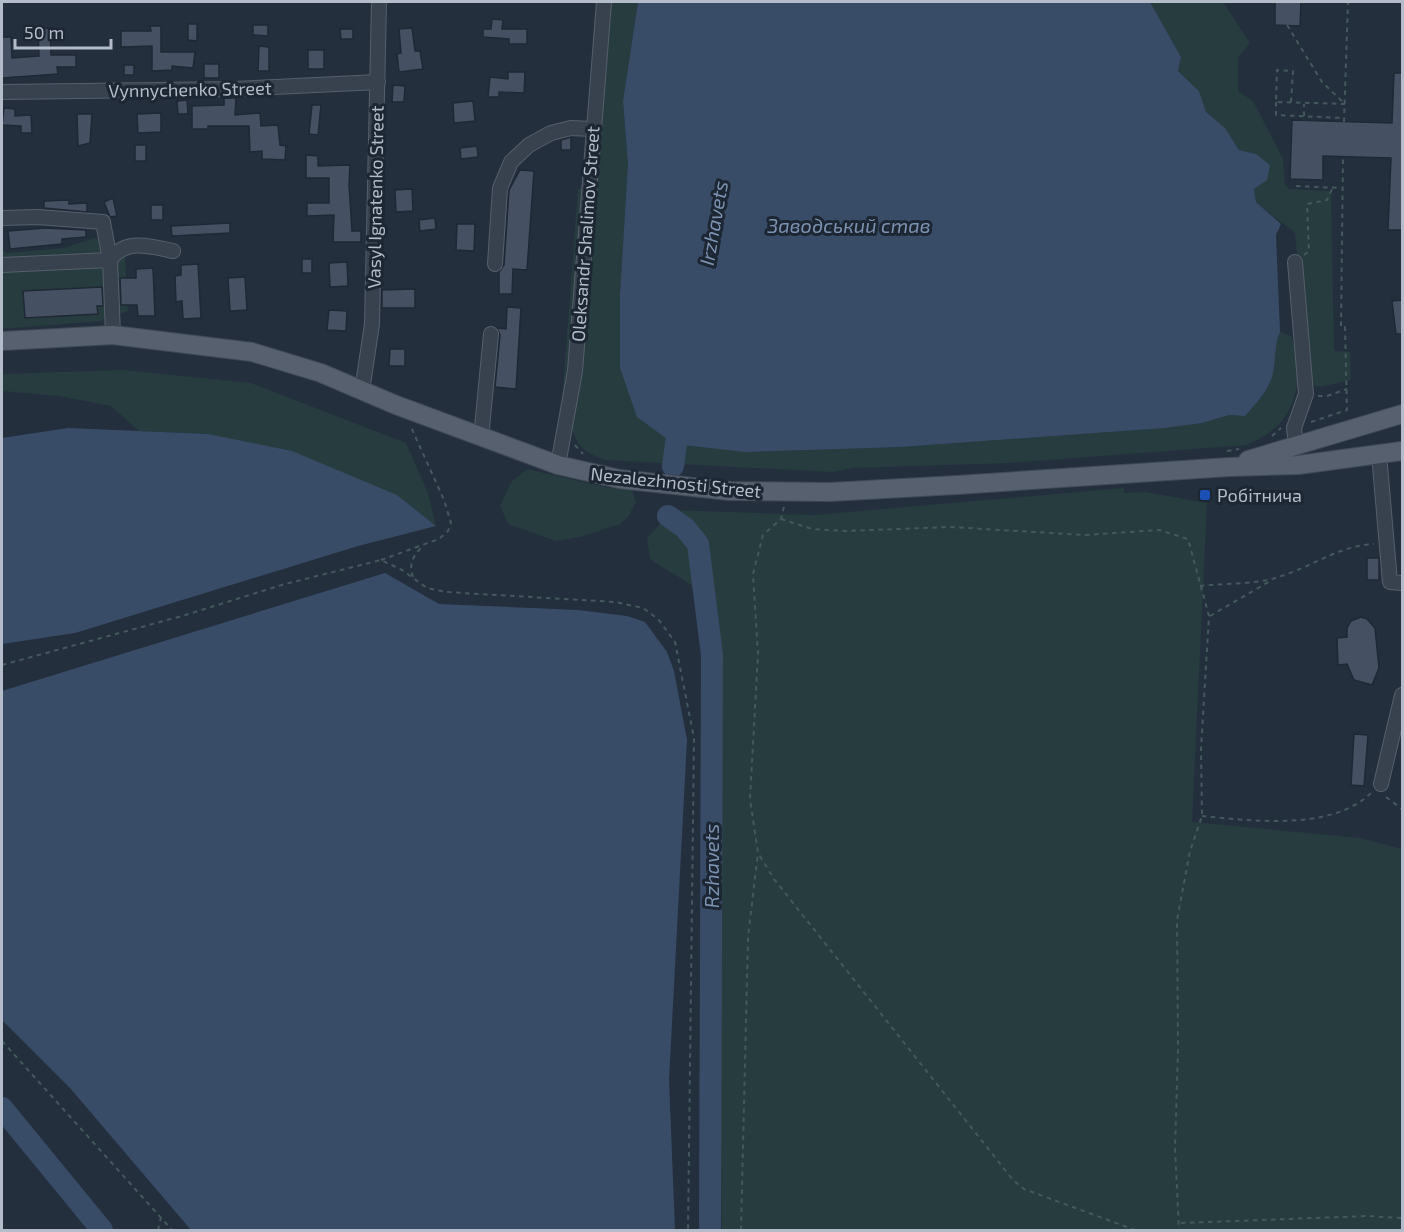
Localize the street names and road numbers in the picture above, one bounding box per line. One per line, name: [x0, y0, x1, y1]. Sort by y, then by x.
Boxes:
street label: Vynnychenko Street: [108, 77, 272, 101]
street label: Vasyl Ignatenko Street: [362, 105, 388, 289]
street label: Oleksandr Shalimov Street: [566, 125, 604, 343]
street label: Nezalezhnosti Street: [590, 462, 762, 502]

